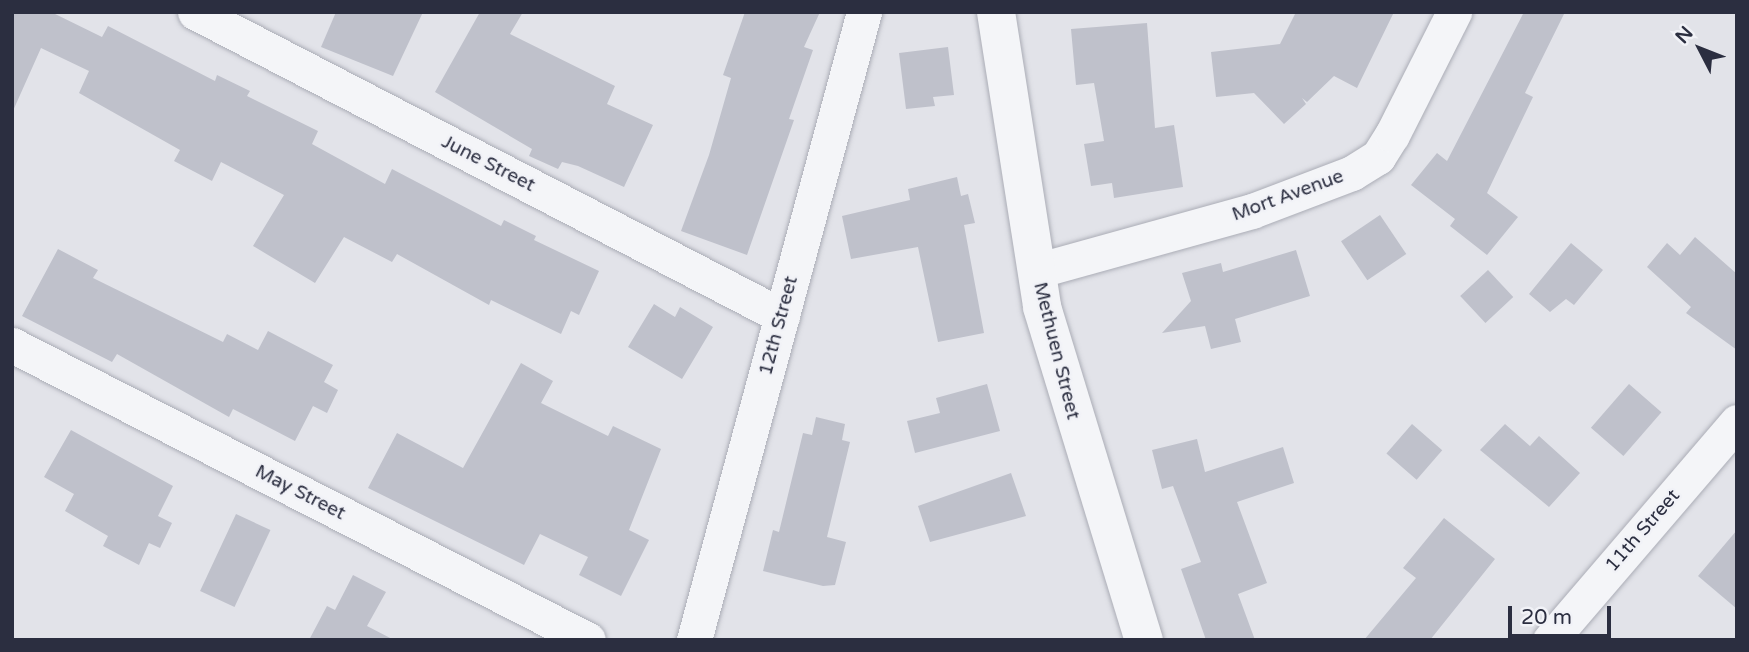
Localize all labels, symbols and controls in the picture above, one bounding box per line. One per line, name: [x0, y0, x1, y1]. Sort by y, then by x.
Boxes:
north arrow: [1665, 14, 1735, 84]
text: N: [1671, 22, 1698, 48]
street label: June Street: [437, 131, 539, 197]
street label: Mort Avenue: [1229, 165, 1347, 227]
street label: 12th Street: [755, 274, 803, 378]
street label: Methuen Street: [1028, 280, 1084, 422]
street label: May Street: [251, 461, 349, 525]
street label: 11th Street: [1601, 485, 1685, 577]
scale bar: [1511, 592, 1614, 636]
text: 20 m: [1521, 605, 1572, 630]

